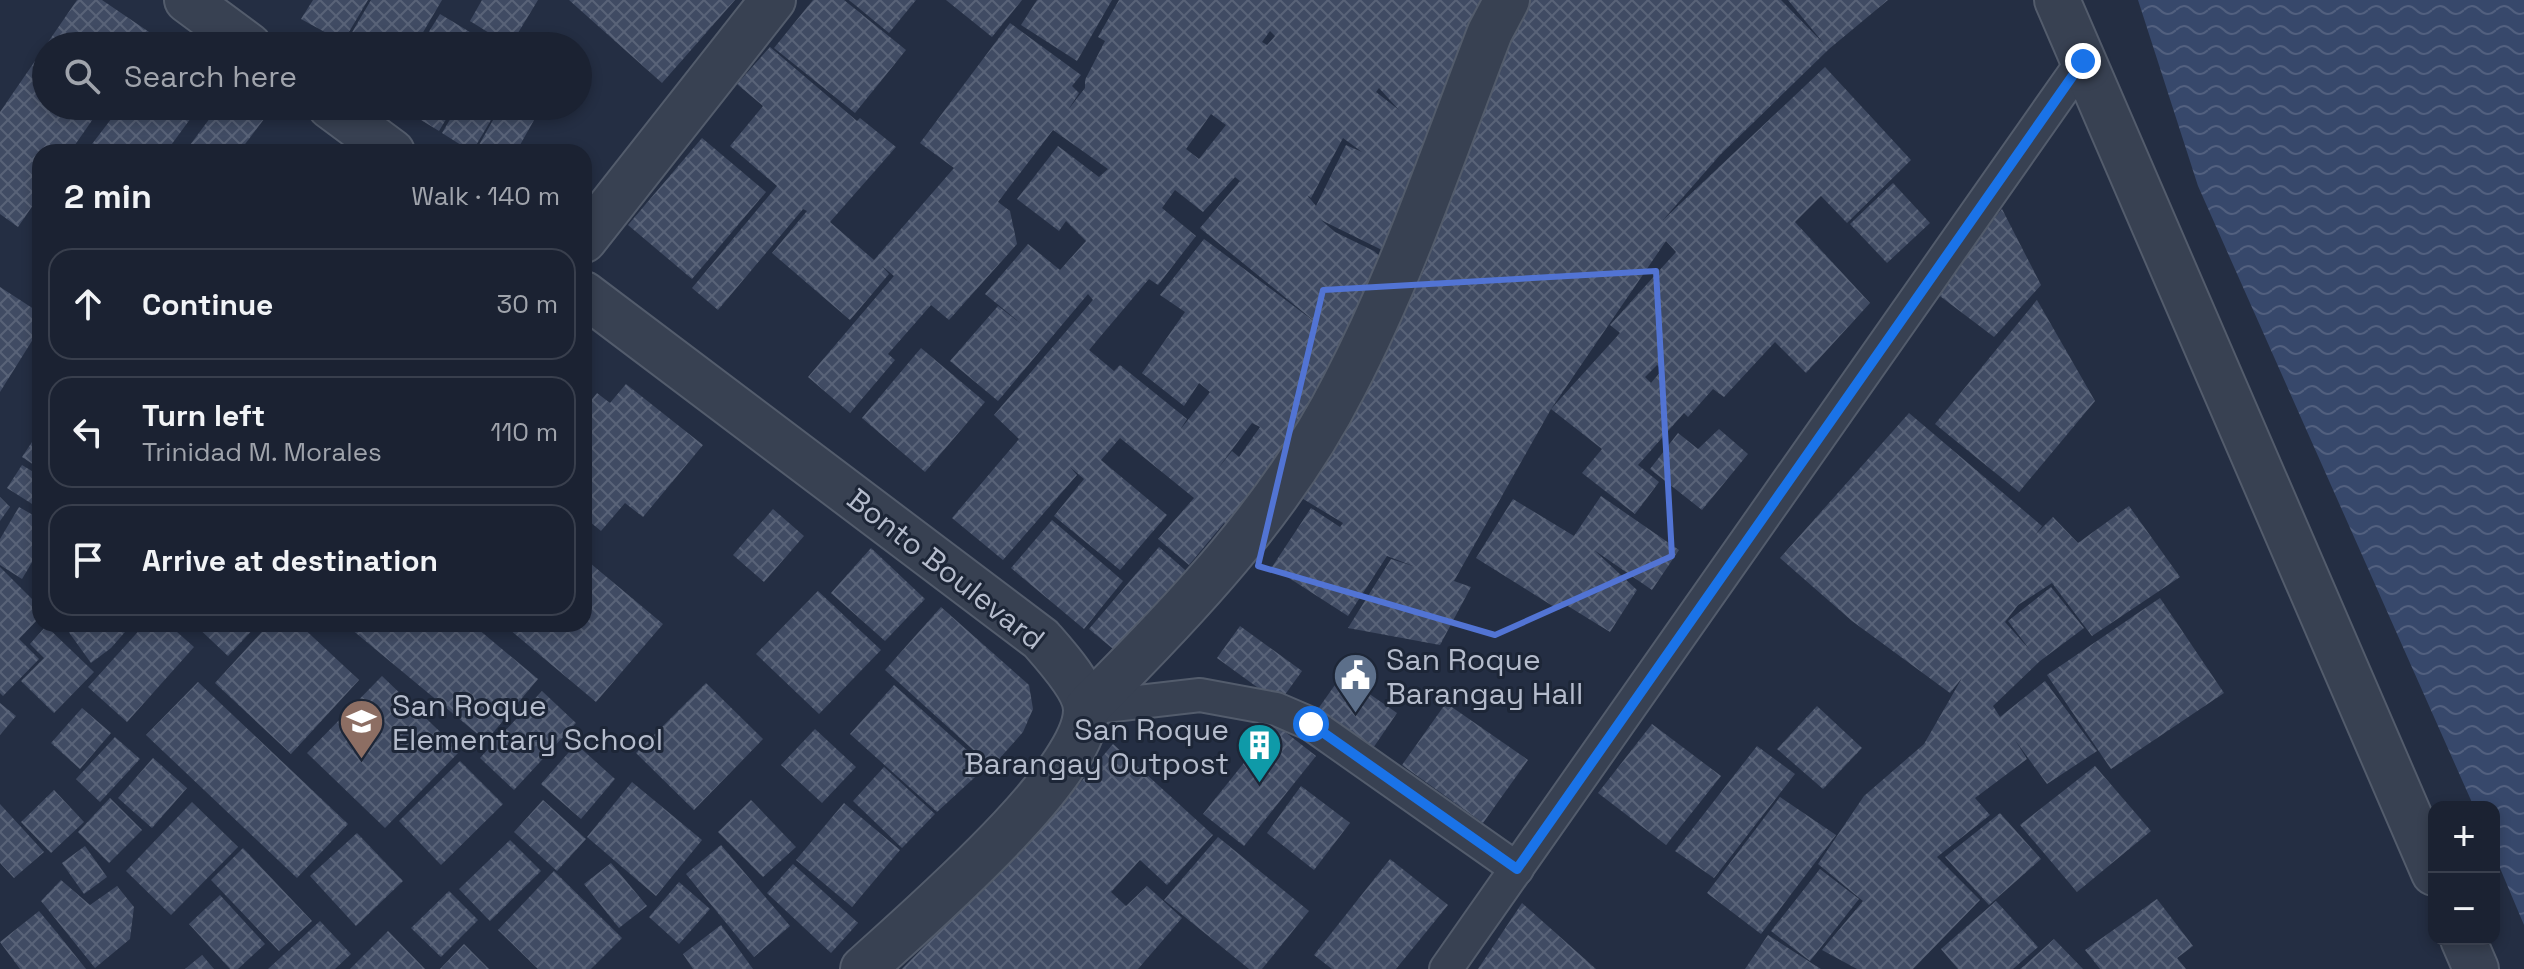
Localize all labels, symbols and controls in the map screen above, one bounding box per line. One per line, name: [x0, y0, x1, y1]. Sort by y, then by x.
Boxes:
search box: [32, 32, 592, 120]
route end: [2065, 43, 2101, 79]
icon: search: [60, 54, 104, 98]
text: Search here: [124, 57, 297, 96]
text: 2 min: [64, 175, 152, 218]
text: Walk · 140 m: [411, 179, 560, 213]
icon: ahead: [66, 282, 110, 326]
text: Continue: [142, 285, 273, 324]
text: 30 m: [497, 287, 558, 321]
text: Turn left: [142, 396, 265, 435]
icon: left: [66, 410, 110, 454]
text: 110 m: [491, 415, 558, 449]
text: Trinidad M. Morales: [142, 435, 382, 469]
street label: Bonto Boulevard: [839, 480, 1053, 658]
icon: arrive: [66, 538, 110, 582]
text: Arrive at destination: [142, 541, 438, 580]
place label: San Roque Barangay Hall: [1386, 640, 1583, 713]
public building icon: San Roque Barangay Hall: [1331, 652, 1379, 715]
place label: San Roque Elementary School: [392, 686, 663, 759]
school or university icon: San Roque Elementary School: [337, 698, 385, 761]
route start: [1293, 706, 1329, 742]
place label: San Roque Barangay Outpost: [964, 710, 1229, 783]
building icon: San Roque Barangay Outpost: [1236, 722, 1284, 785]
map controls: [2428, 801, 2500, 945]
button: +: [2428, 801, 2500, 873]
button: −: [2428, 873, 2500, 945]

